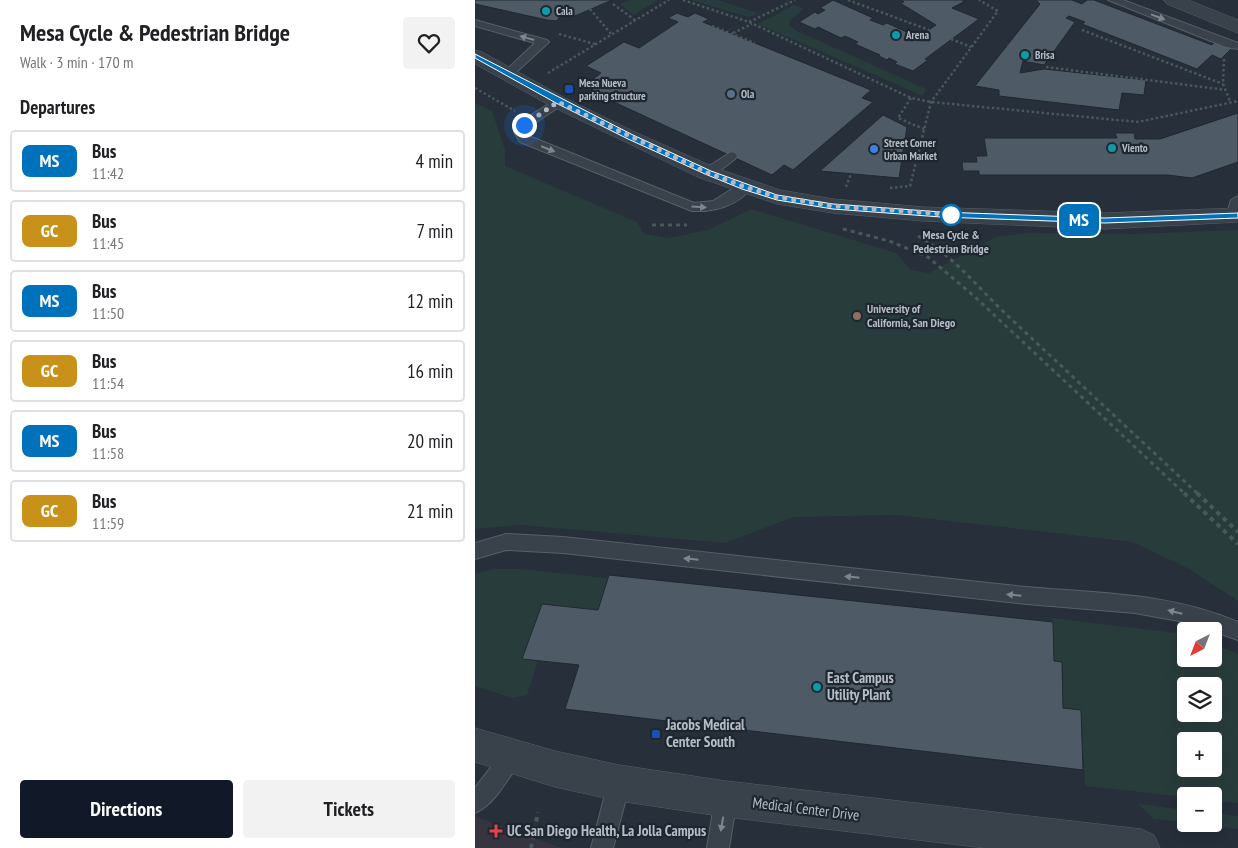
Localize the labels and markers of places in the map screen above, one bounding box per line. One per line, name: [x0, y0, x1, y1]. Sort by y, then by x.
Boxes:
place label: Cala: [556, 4, 573, 18]
marker: Cala: [540, 5, 552, 17]
place label: Arena: [905, 28, 929, 42]
marker: Arena: [890, 29, 902, 41]
place label: Brisa: [1035, 48, 1055, 62]
marker: Brisa: [1019, 49, 1031, 61]
place label: Mesa Nueva parking structure: [579, 76, 646, 103]
marker: Mesa Nueva parking structure: [563, 83, 575, 95]
place label: Ola: [741, 87, 755, 101]
marker: Ola: [725, 88, 737, 100]
place label: Street Corner Urban Market: [884, 136, 938, 163]
place label: Viento: [1121, 141, 1148, 155]
marker: Viento: [1106, 142, 1118, 154]
marker: Street Corner Urban Market: [868, 143, 880, 155]
marker: Mesa Cycle & Pedestrian Bridge: [940, 204, 962, 226]
place label: Mesa Cycle & Pedestrian Bridge: [913, 227, 989, 256]
place label: University of California, San Diego: [867, 301, 956, 330]
marker: University of California, San Diego: [851, 310, 863, 322]
place label: East Campus Utility Plant: [827, 668, 894, 704]
marker: East Campus Utility Plant: [811, 681, 823, 693]
place label: Jacobs Medical Center South: [665, 715, 745, 751]
marker: Jacobs Medical Center South: [650, 728, 662, 740]
place label: UC San Diego Health, La Jolla Campus: [507, 821, 706, 840]
marker: UC San Diego Health, La Jolla Campus: [489, 824, 503, 838]

